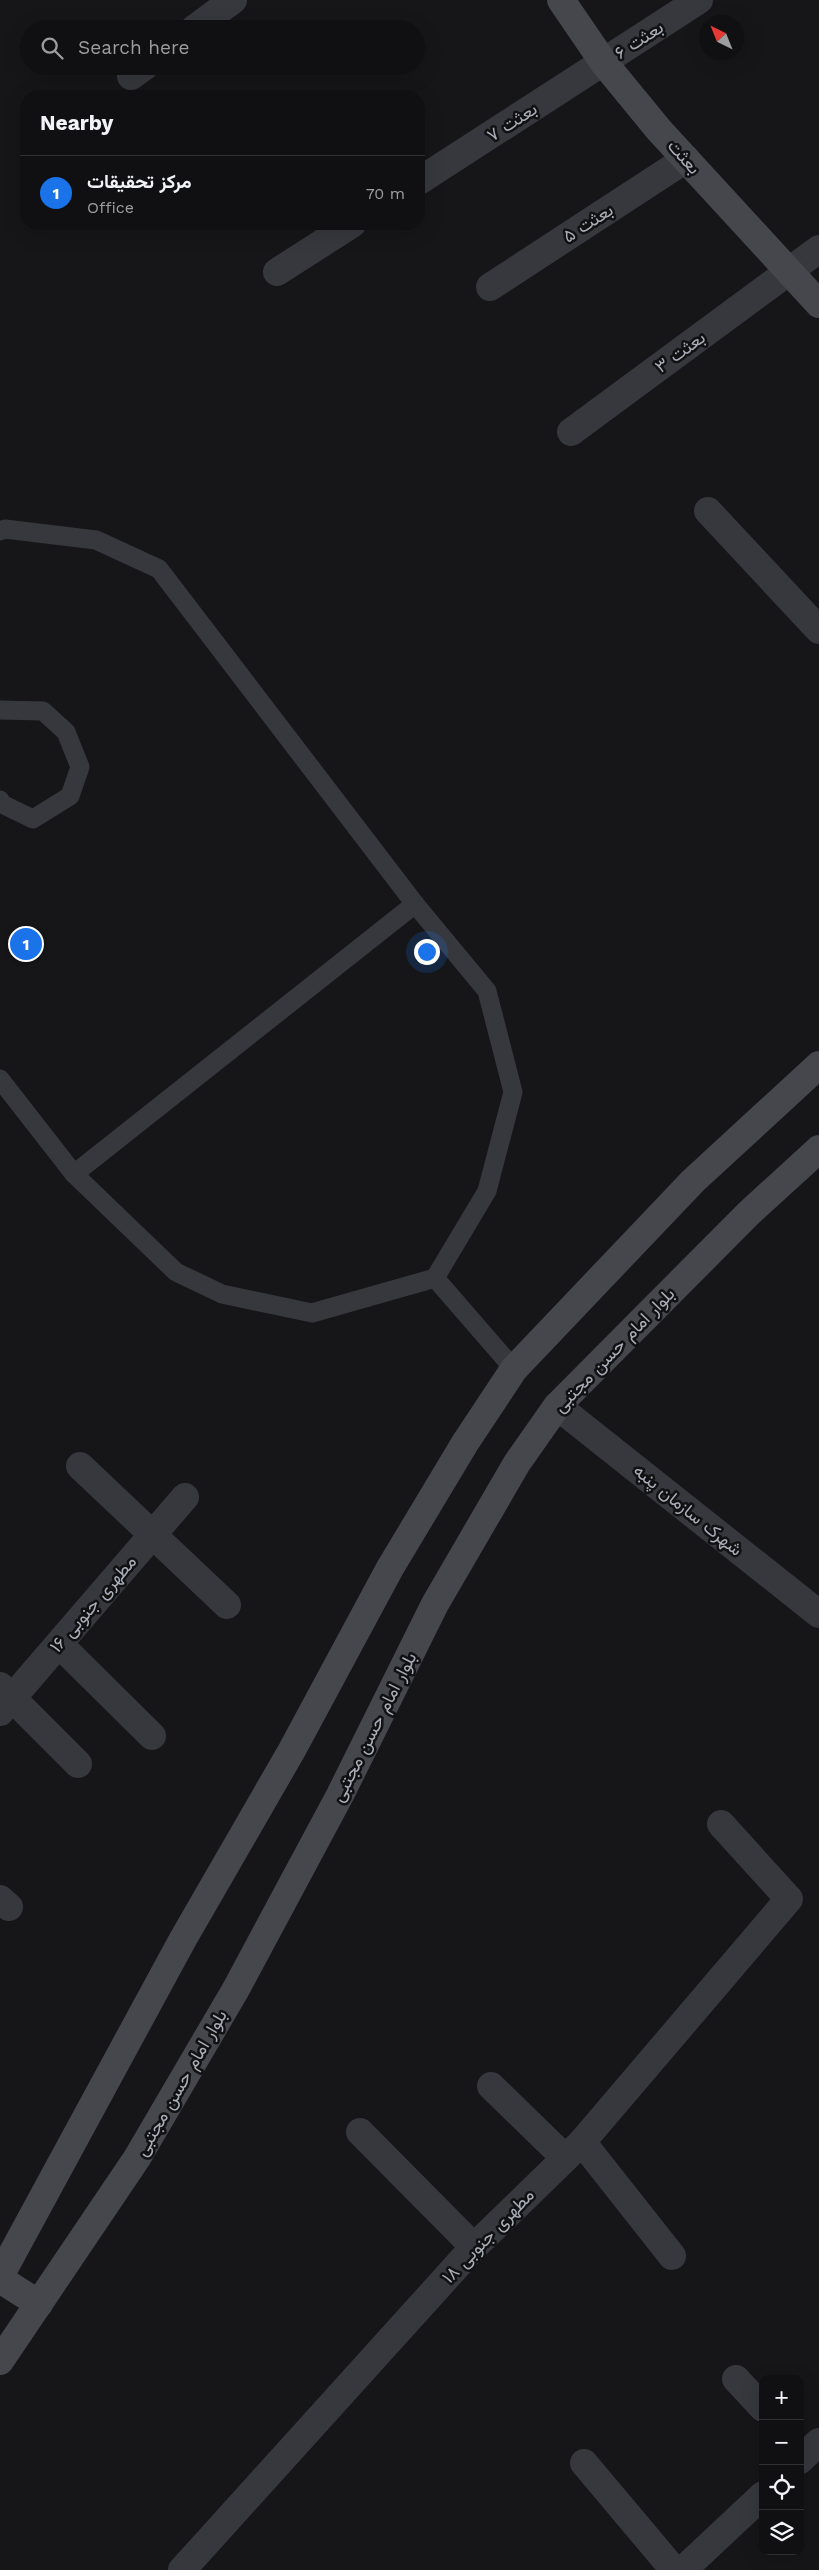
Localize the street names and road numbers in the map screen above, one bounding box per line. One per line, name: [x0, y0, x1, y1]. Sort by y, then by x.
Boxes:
street label: ۶ بعثت: [610, 16, 667, 63]
street label: ۷ بعثت: [483, 98, 541, 146]
street label: بعثت: [664, 135, 705, 178]
street label: ۵ بعثت: [559, 199, 617, 247]
street label: ۳ بعثت: [651, 326, 709, 377]
street label: بلوار امام حسن مجتبی: [549, 1283, 680, 1418]
street label: شهرک سازمان پنبه: [628, 1459, 747, 1561]
street label: ۱۶ مطهری جنوبی: [45, 1551, 141, 1657]
street label: بلوار امام حسن مجتبی: [327, 1648, 422, 1806]
street label: بلوار امام حسن مجتبی: [130, 2006, 233, 2161]
street label: ۱۸ مطهری جنوبی: [437, 2184, 539, 2288]

